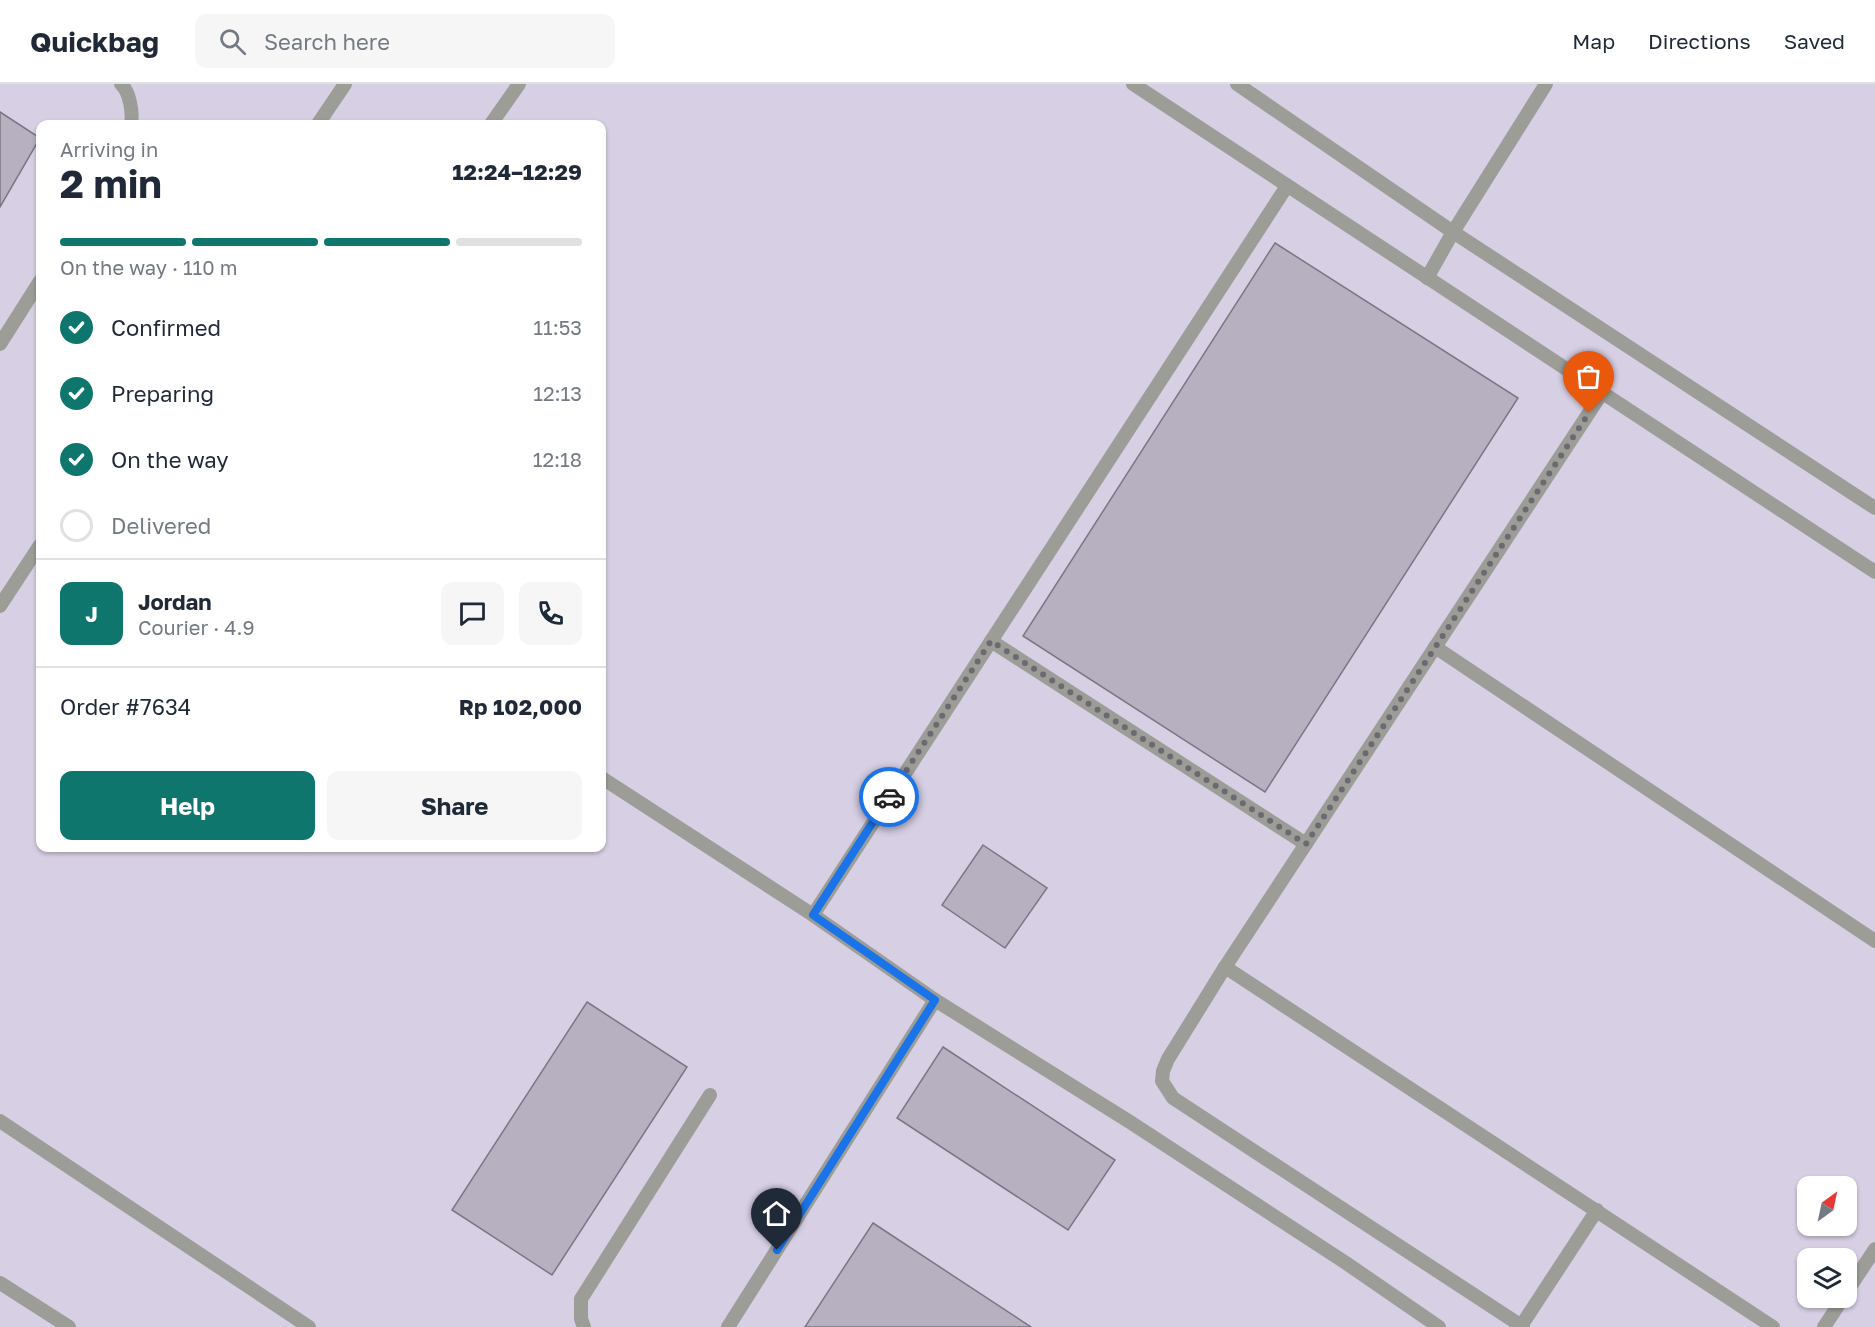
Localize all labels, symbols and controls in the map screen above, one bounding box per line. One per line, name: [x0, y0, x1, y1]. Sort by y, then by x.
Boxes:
search box: [195, 14, 615, 68]
text: Quickbag: [30, 25, 159, 58]
icon: search: [216, 25, 249, 58]
text: Search here: [264, 28, 390, 55]
text: Map: [1572, 28, 1615, 54]
text: Directions: [1648, 28, 1751, 54]
text: Saved: [1784, 28, 1845, 54]
text: Arriving in: [60, 137, 158, 161]
text: 12:24–12:29: [452, 158, 582, 185]
text: 2 min: [60, 160, 162, 207]
text: On the way · 110 m: [60, 255, 237, 279]
icon: check: [60, 311, 93, 344]
text: Confirmed: [111, 314, 221, 341]
text: 11:53: [533, 315, 582, 339]
pin: [1563, 351, 1614, 413]
icon: bag: [1572, 360, 1605, 393]
icon: check: [60, 377, 93, 410]
text: Preparing: [111, 380, 214, 407]
text: 12:13: [533, 381, 582, 405]
icon: check: [60, 443, 93, 476]
text: On the way: [111, 446, 229, 473]
text: 12:18: [533, 447, 582, 471]
text: Delivered: [111, 512, 211, 539]
button: chat: [441, 582, 504, 645]
button: phone: [519, 582, 582, 645]
text: Jordan: [138, 588, 212, 615]
text: J: [85, 600, 98, 627]
text: Courier · 4.9: [138, 615, 255, 639]
text: Order #7634: [60, 693, 191, 720]
text: Rp 102,000: [459, 693, 582, 720]
courier: [859, 767, 919, 827]
button: Help: [60, 771, 315, 840]
button: Share: [327, 771, 582, 840]
icon: car: [873, 781, 906, 814]
north arrow: [1797, 1176, 1857, 1236]
map controls: [1797, 1176, 1857, 1308]
pin: [751, 1188, 802, 1250]
icon: home: [760, 1197, 793, 1230]
button: layers: [1797, 1248, 1857, 1308]

